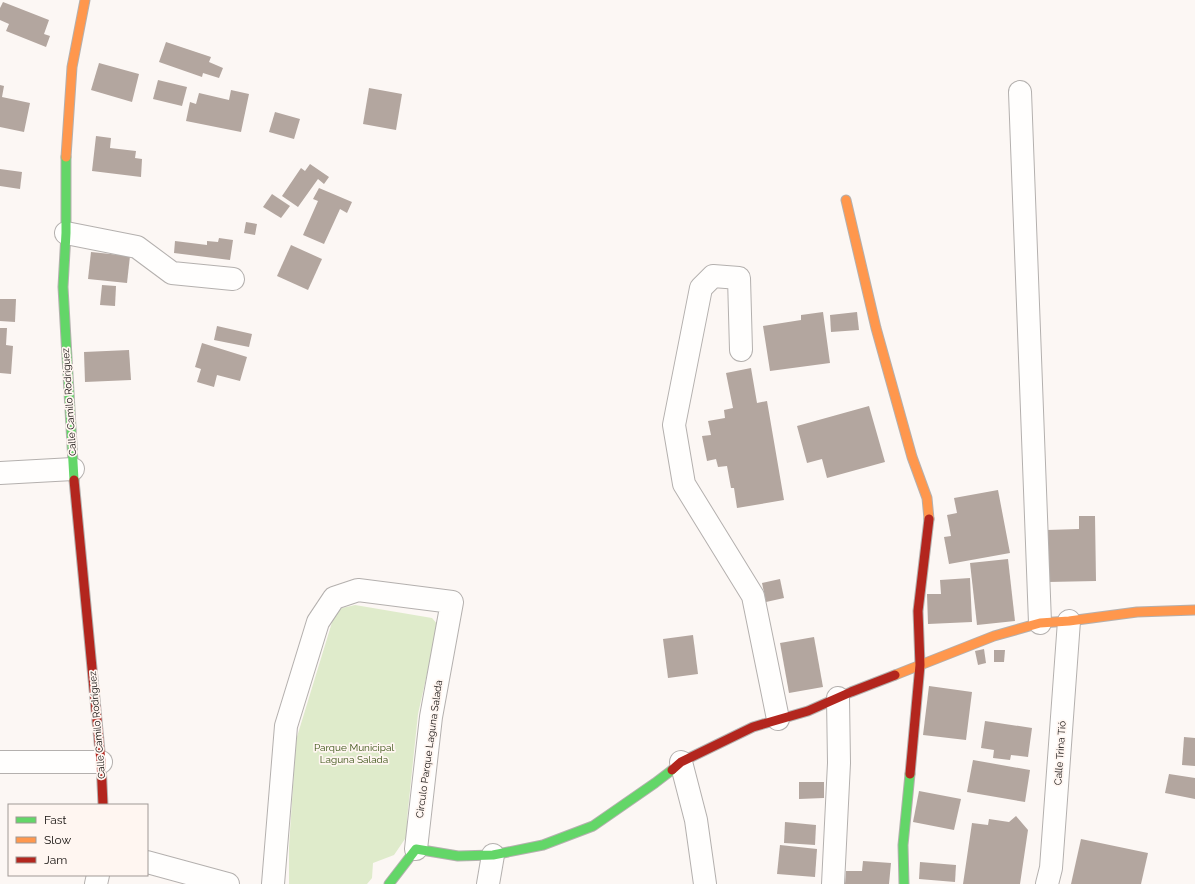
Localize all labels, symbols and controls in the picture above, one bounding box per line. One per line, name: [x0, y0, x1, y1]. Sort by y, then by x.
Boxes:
street label: Calle Camilo Rodríguez: [60, 348, 78, 456]
street label: Calle Camilo Rodríguez: [87, 671, 107, 779]
street label: Circulo Parque Laguna Salada: [414, 679, 444, 819]
street label: Calle Trina Tió: [1052, 720, 1068, 786]
park label: Parque Municipal Laguna Salada: [314, 742, 394, 765]
legend: [8, 804, 148, 876]
text: Fast: [44, 813, 67, 827]
text: Slow: [44, 833, 71, 847]
text: Jam: [44, 853, 67, 867]

